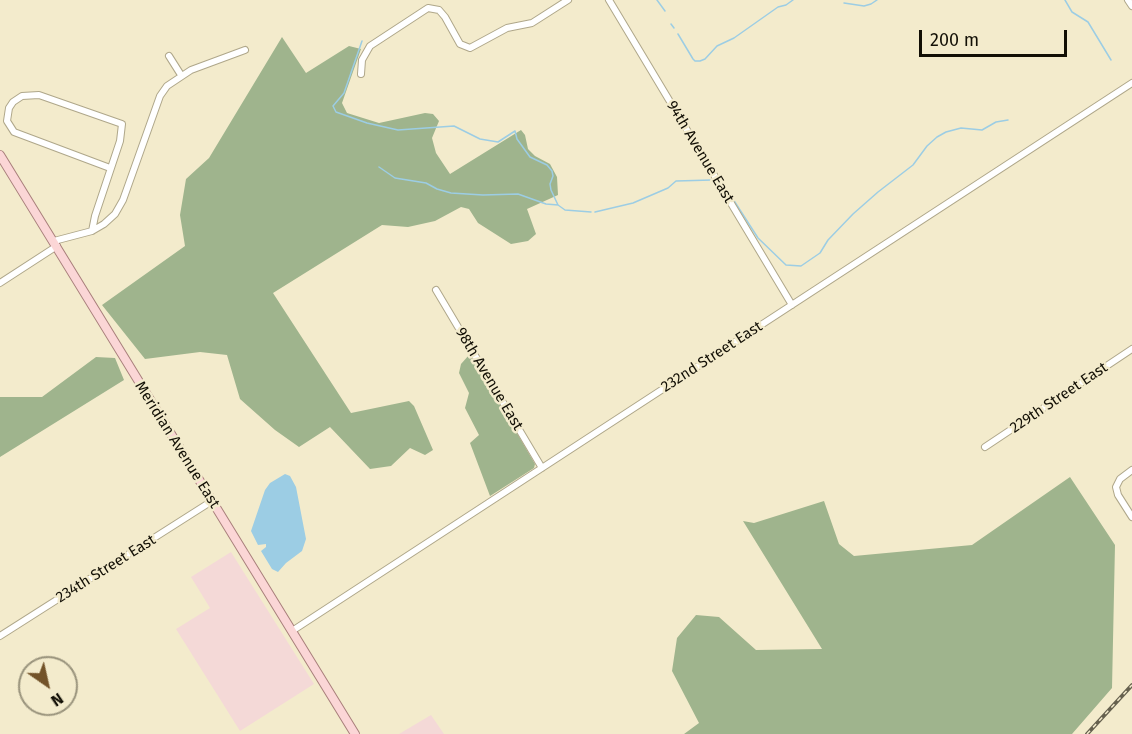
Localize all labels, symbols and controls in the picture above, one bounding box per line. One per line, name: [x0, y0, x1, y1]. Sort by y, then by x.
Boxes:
scale bar: [922, 18, 1070, 56]
text: 200 m: [930, 29, 979, 51]
street label: 94th Avenue East: [662, 98, 738, 206]
street label: 232nd Street East: [658, 318, 766, 396]
street label: 98th Avenue East: [451, 324, 527, 434]
street label: 229th Street East: [1007, 359, 1111, 437]
street label: Meridian Avenue East: [131, 378, 223, 512]
street label: 234th Street East: [53, 531, 159, 607]
north arrow: [18, 656, 78, 716]
text: N: [48, 689, 67, 711]

